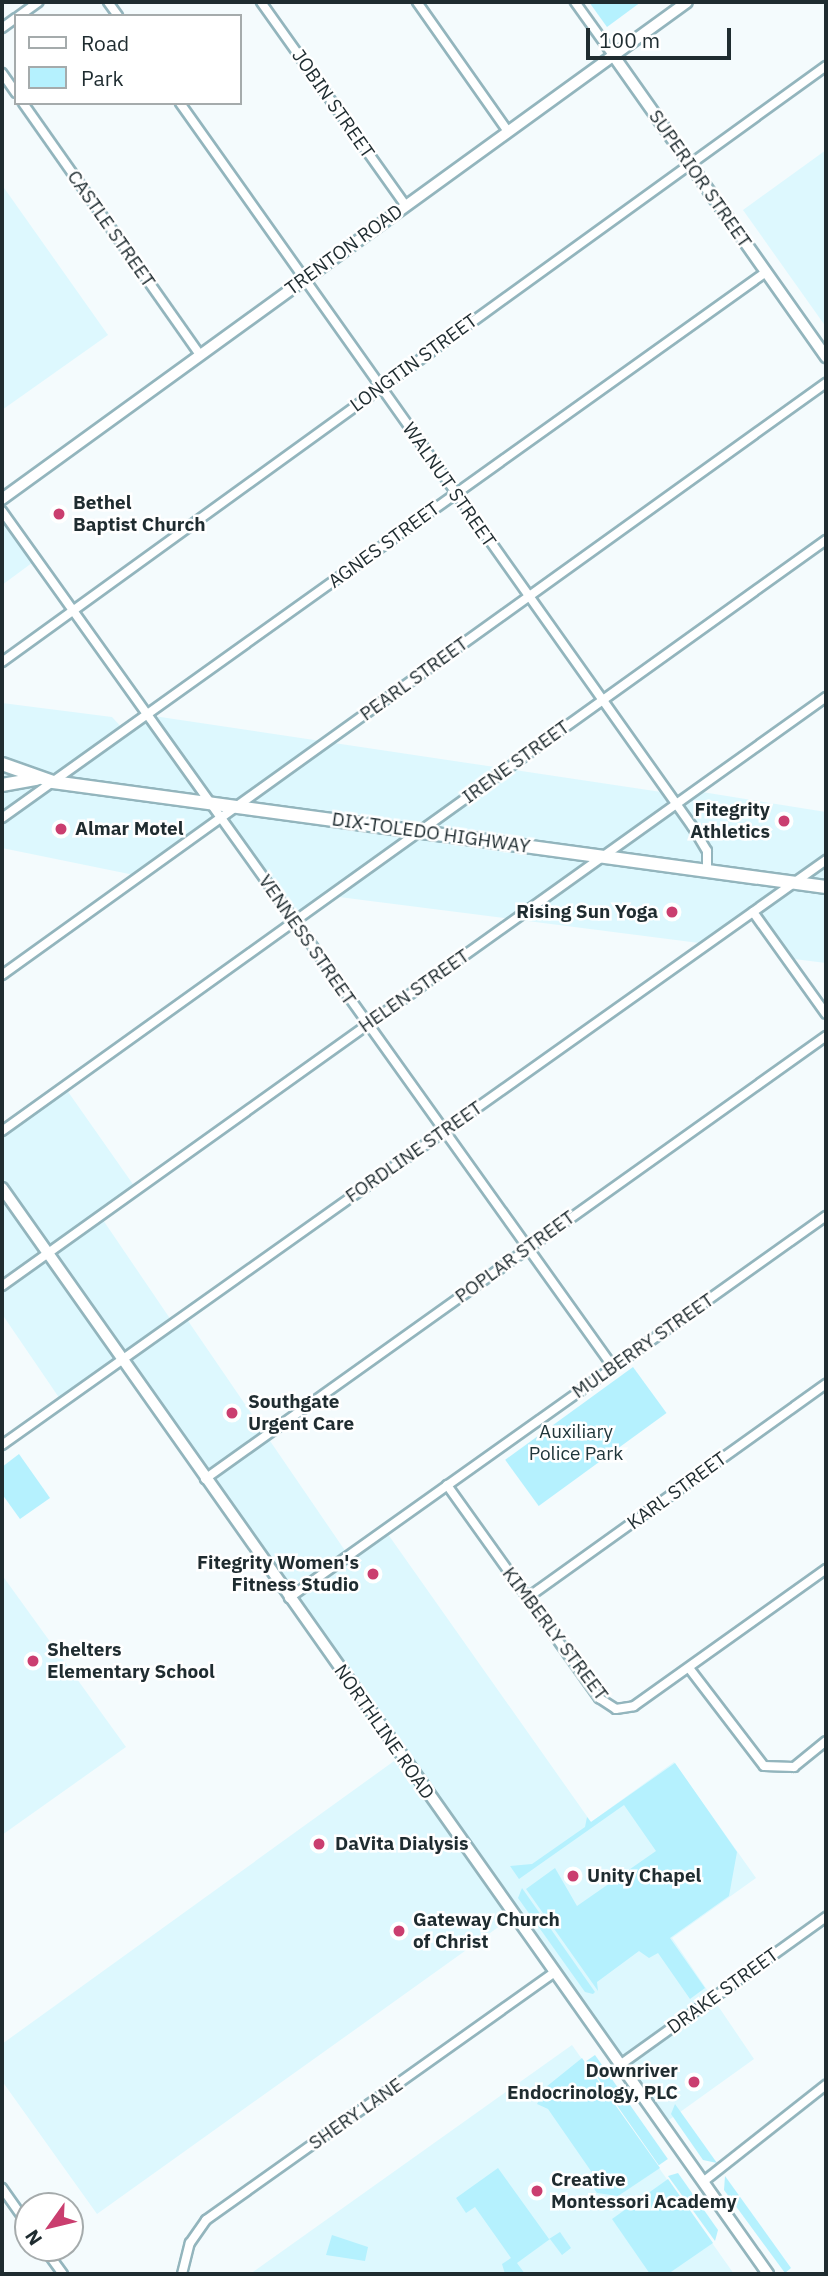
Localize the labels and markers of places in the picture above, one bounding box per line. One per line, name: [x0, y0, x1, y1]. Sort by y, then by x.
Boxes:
place label: Bethel Baptist Church: [73, 492, 206, 536]
marker: Bethel Baptist Church: [51, 506, 67, 522]
place label: Fitegrity Athletics: [690, 799, 770, 843]
marker: Fitegrity Athletics: [776, 813, 792, 829]
place label: Almar Motel: [75, 818, 184, 840]
marker: Almar Motel: [53, 821, 69, 837]
place label: Rising Sun Yoga: [516, 901, 658, 923]
marker: Rising Sun Yoga: [664, 904, 680, 920]
place label: Southgate Urgent Care: [248, 1391, 354, 1435]
marker: Southgate Urgent Care: [222, 1403, 242, 1423]
place label: Fitegrity Women's Fitness Studio: [197, 1552, 359, 1596]
marker: Fitegrity Women's Fitness Studio: [365, 1566, 381, 1582]
place label: Shelters Elementary School: [47, 1639, 215, 1683]
marker: Shelters Elementary School: [25, 1653, 41, 1669]
place label: DaVita Dialysis: [335, 1833, 469, 1855]
marker: DaVita Dialysis: [309, 1834, 329, 1854]
place label: Unity Chapel: [587, 1865, 701, 1887]
marker: Unity Chapel: [565, 1868, 581, 1884]
place label: Gateway Church of Christ: [413, 1909, 560, 1953]
marker: Gateway Church of Christ: [391, 1923, 407, 1939]
place label: Downriver Endocrinology, PLC: [507, 2060, 678, 2104]
marker: Downriver Endocrinology, PLC: [684, 2072, 704, 2092]
place label: Creative Montessori Academy: [551, 2169, 737, 2213]
marker: Creative Montessori Academy: [529, 2183, 545, 2199]

